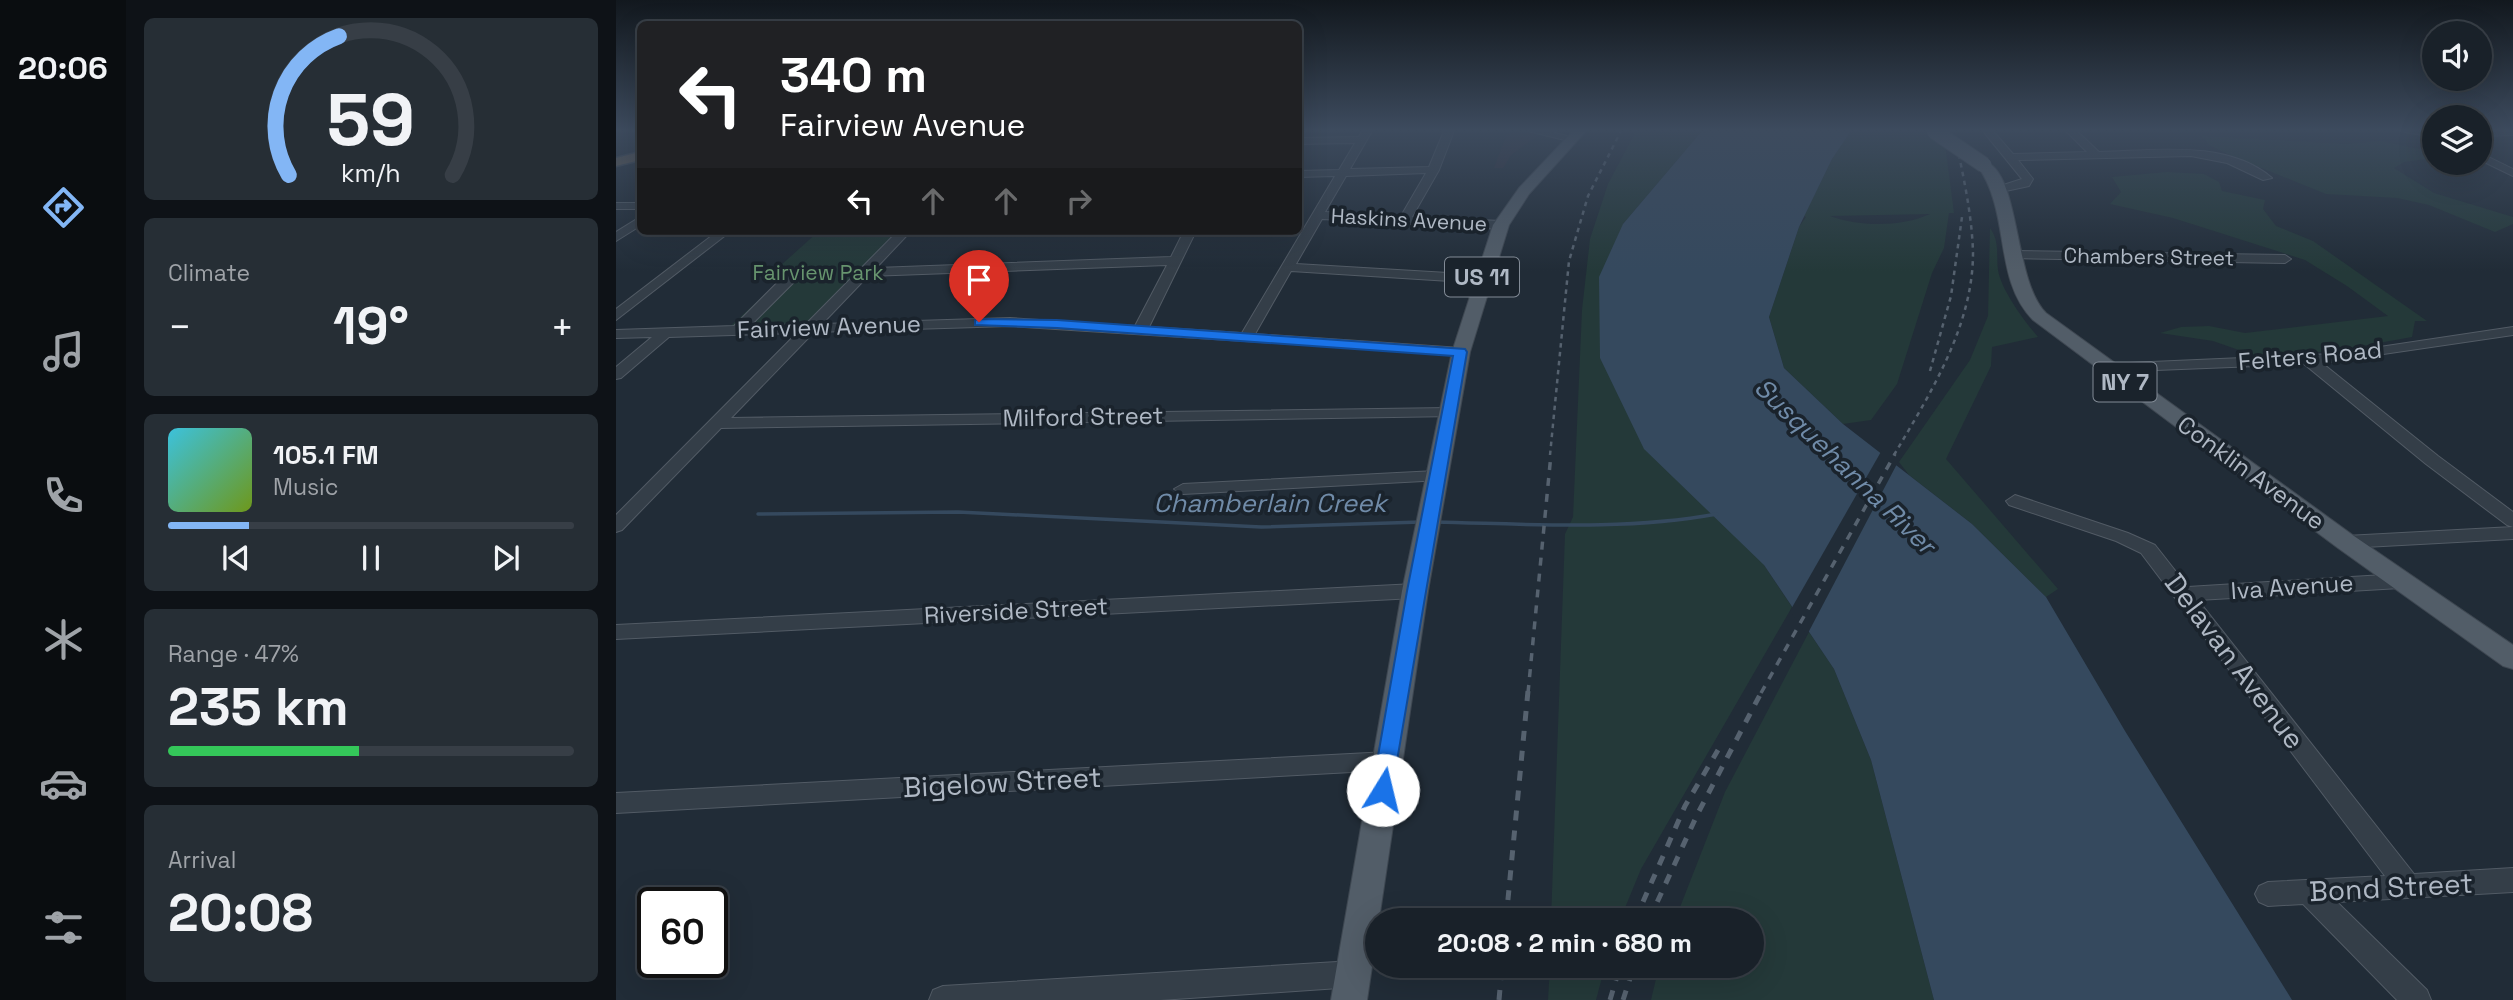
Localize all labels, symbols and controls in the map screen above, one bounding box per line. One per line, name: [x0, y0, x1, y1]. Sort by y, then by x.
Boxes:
map controls: [2422, 21, 2492, 175]
button: sound: [2422, 21, 2492, 91]
text: 340 m: [780, 44, 927, 106]
text: 20:06: [18, 48, 108, 88]
icon: left: [665, 49, 756, 140]
text: 59: [327, 73, 415, 166]
text: Fairview Avenue: [780, 105, 1026, 145]
button: layers: [2422, 105, 2492, 175]
text: km/h: [341, 157, 401, 189]
icon: left: [841, 182, 879, 220]
icon: ahead: [914, 182, 952, 220]
icon: ahead: [987, 182, 1025, 220]
icon: right: [1060, 182, 1098, 220]
icon: directions: [39, 183, 88, 232]
street label: Haskins Avenue: [1330, 202, 1488, 237]
street label: Chambers Street: [2063, 242, 2235, 271]
pin: [949, 250, 1009, 322]
text: Climate: [168, 258, 250, 288]
road number: US 11: [1445, 258, 1519, 296]
park label: Fairview Park: [753, 259, 883, 286]
icon: arrive: [960, 261, 998, 299]
text: 19°: [333, 293, 409, 359]
text: −: [168, 303, 192, 351]
text: +: [550, 303, 574, 351]
street label: Fairview Avenue: [736, 308, 922, 345]
icon: music: [39, 327, 88, 376]
street label: Felters Road: [2237, 334, 2383, 377]
road number: NY 7: [2094, 362, 2156, 402]
water label: Susquehanna River: [1747, 371, 1945, 564]
street label: Milford Street: [1002, 400, 1164, 433]
street label: Conklin Avenue: [2171, 409, 2331, 537]
text: 105.1 FM: [273, 438, 379, 472]
icon: phone: [39, 471, 88, 520]
text: Music: [273, 472, 338, 502]
water label: Chamberlain Creek: [1154, 486, 1389, 520]
icon: previous: [217, 539, 255, 577]
icon: pause: [352, 539, 390, 577]
icon: next: [487, 539, 525, 577]
street label: Delavan Avenue: [2157, 566, 2313, 756]
street label: Iva Avenue: [2230, 567, 2354, 606]
street label: Riverside Street: [923, 590, 1109, 631]
icon: climate: [39, 615, 88, 664]
text: Range · 47%: [168, 639, 299, 669]
text: 235 km: [168, 674, 349, 740]
position arrow: [1346, 753, 1420, 827]
icon: car: [39, 759, 88, 808]
street label: Bigelow Street: [902, 759, 1102, 805]
text: Arrival: [168, 845, 236, 875]
street label: Bond Street: [2308, 865, 2474, 909]
text: 20:08: [168, 880, 313, 946]
speed limit sign: 60: [637, 887, 728, 978]
icon: filters: [39, 903, 88, 952]
text: 20:08 · 2 min · 680 m: [1437, 926, 1692, 960]

